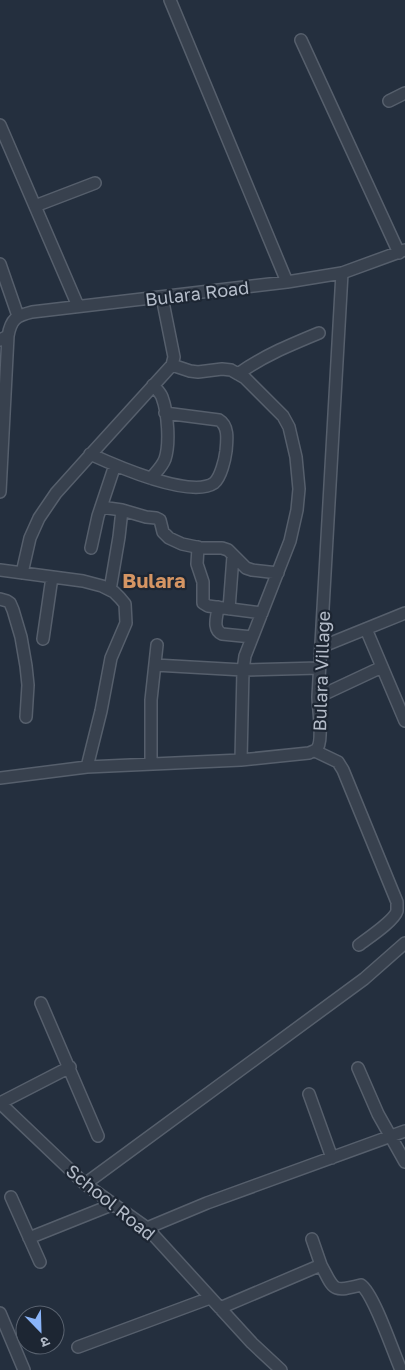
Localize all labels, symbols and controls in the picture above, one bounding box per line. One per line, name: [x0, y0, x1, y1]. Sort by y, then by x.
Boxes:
street label: Bulara Road: [144, 276, 250, 310]
district label: Bulara: [122, 568, 186, 592]
street label: Bulara Village: [308, 610, 334, 732]
street label: School Road: [62, 1159, 160, 1245]
north arrow: [15, 1305, 65, 1355]
text: उ: [37, 1333, 52, 1352]

